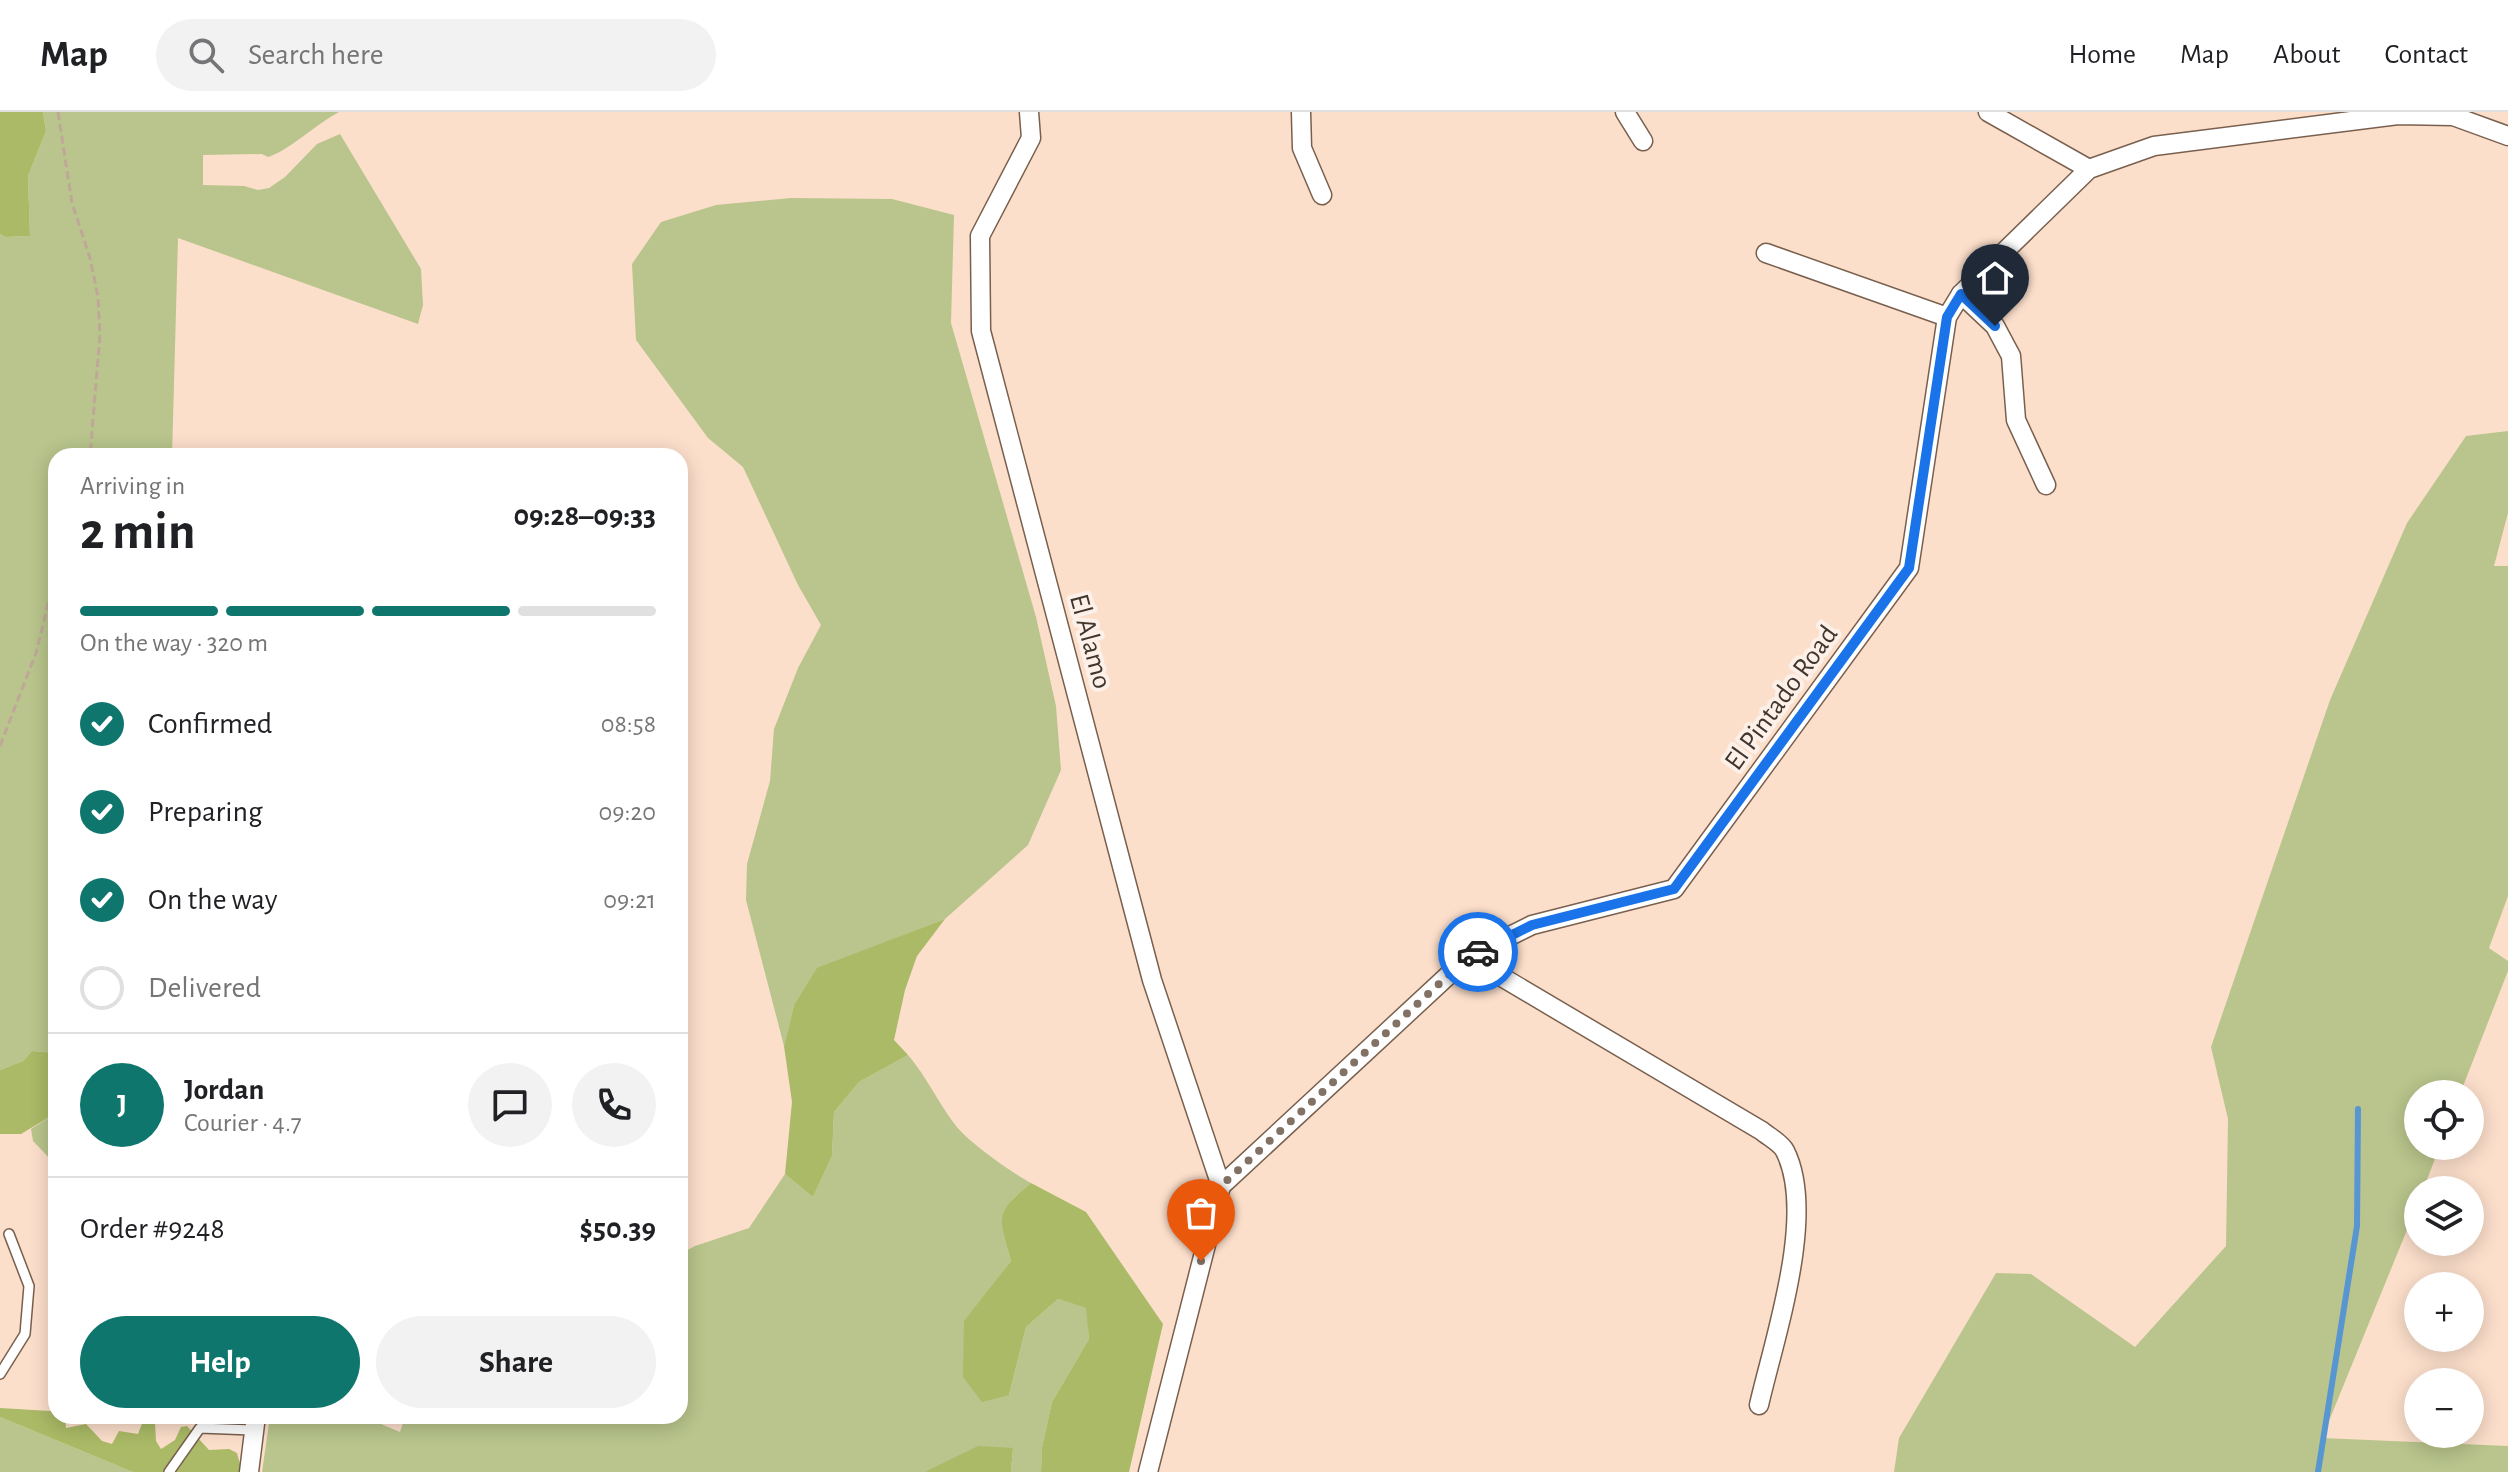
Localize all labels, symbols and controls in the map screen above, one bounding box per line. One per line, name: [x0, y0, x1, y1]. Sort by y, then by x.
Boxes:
search box: [156, 19, 716, 91]
icon: search: [184, 33, 228, 77]
text: Map: [40, 36, 108, 74]
text: Search here: [248, 40, 384, 70]
text: Home: [2069, 41, 2136, 69]
text: Map: [2180, 41, 2229, 69]
text: About: [2273, 41, 2341, 69]
text: Contact: [2385, 41, 2468, 69]
pin: [1961, 244, 2029, 326]
icon: home: [1973, 256, 2017, 300]
text: Arriving in: [80, 473, 185, 499]
text: 09:28–09:33: [513, 501, 656, 531]
text: 2 min: [80, 506, 195, 558]
street label: El Alamo: [1064, 591, 1116, 692]
street label: El Pintado Road: [1720, 621, 1843, 776]
text: On the way · 320 m: [80, 630, 268, 656]
icon: check: [80, 702, 124, 746]
text: Confirmed: [148, 709, 272, 739]
text: 08:58: [601, 711, 656, 737]
icon: check: [80, 790, 124, 834]
text: Preparing: [148, 797, 263, 827]
text: 09:20: [599, 799, 656, 825]
icon: check: [80, 878, 124, 922]
text: On the way: [148, 885, 277, 915]
text: 09:21: [603, 887, 656, 913]
courier: [1438, 912, 1518, 992]
icon: car: [1456, 930, 1500, 974]
text: Delivered: [148, 973, 261, 1003]
button: chat: [468, 1063, 552, 1147]
button: phone: [572, 1063, 656, 1147]
text: Jordan: [184, 1075, 264, 1105]
map controls: [2404, 1080, 2484, 1448]
button: locate: [2404, 1080, 2484, 1160]
text: J: [117, 1090, 127, 1120]
text: Courier · 4.7: [184, 1110, 302, 1136]
button: layers: [2404, 1176, 2484, 1256]
pin: [1167, 1179, 1235, 1261]
icon: bag: [1179, 1191, 1223, 1235]
text: Order #9248: [80, 1214, 225, 1244]
text: $50.39: [580, 1214, 656, 1244]
button: +: [2404, 1272, 2484, 1352]
button: Help: [80, 1316, 360, 1408]
button: Share: [376, 1316, 656, 1408]
button: −: [2404, 1368, 2484, 1448]

